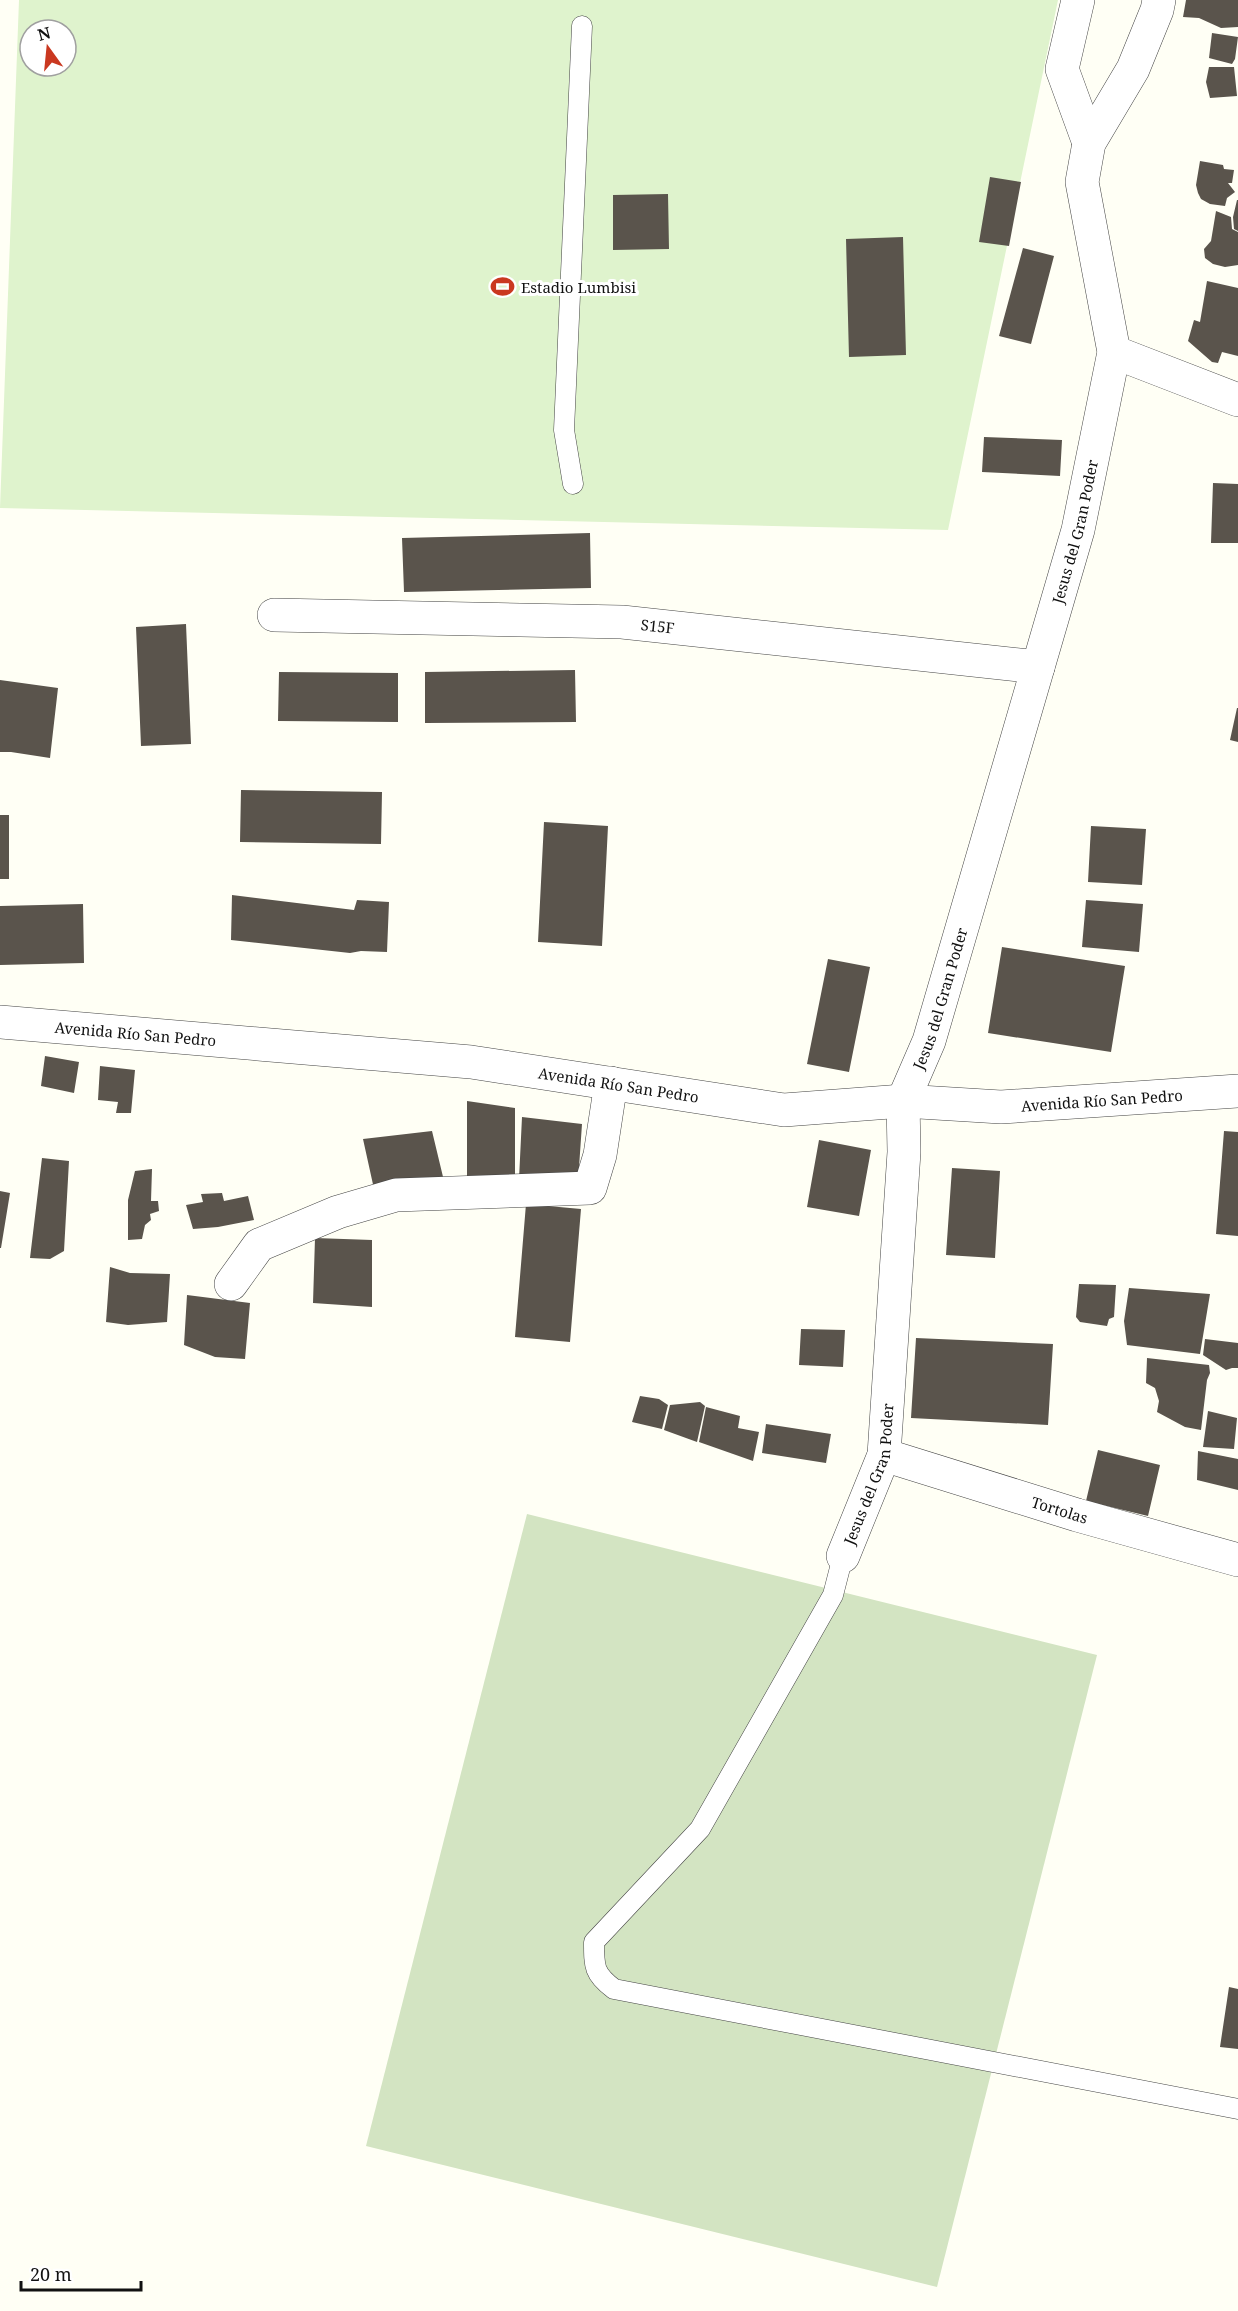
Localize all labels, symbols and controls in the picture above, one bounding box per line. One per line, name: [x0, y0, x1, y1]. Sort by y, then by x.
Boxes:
north arrow: [18, 18, 78, 78]
text: N: [35, 21, 53, 46]
sports icon: Estadio Lumbisi: [490, 274, 516, 300]
place label: Estadio Lumbisi: [521, 277, 636, 297]
street label: Jesus del Gran Poder: [1047, 458, 1102, 607]
street label: S15F: [640, 614, 676, 638]
street label: Jesus del Gran Poder: [908, 925, 972, 1073]
street label: Avenida Río San Pedro: [54, 1017, 217, 1050]
street label: Avenida Río San Pedro: [537, 1062, 700, 1107]
street label: Avenida Río San Pedro: [1020, 1085, 1183, 1116]
street label: Jesus del Gran Poder: [838, 1403, 897, 1549]
street label: Tortolas: [1029, 1491, 1090, 1528]
scale bar: [21, 2254, 141, 2292]
text: 20 m: [30, 2262, 72, 2286]

